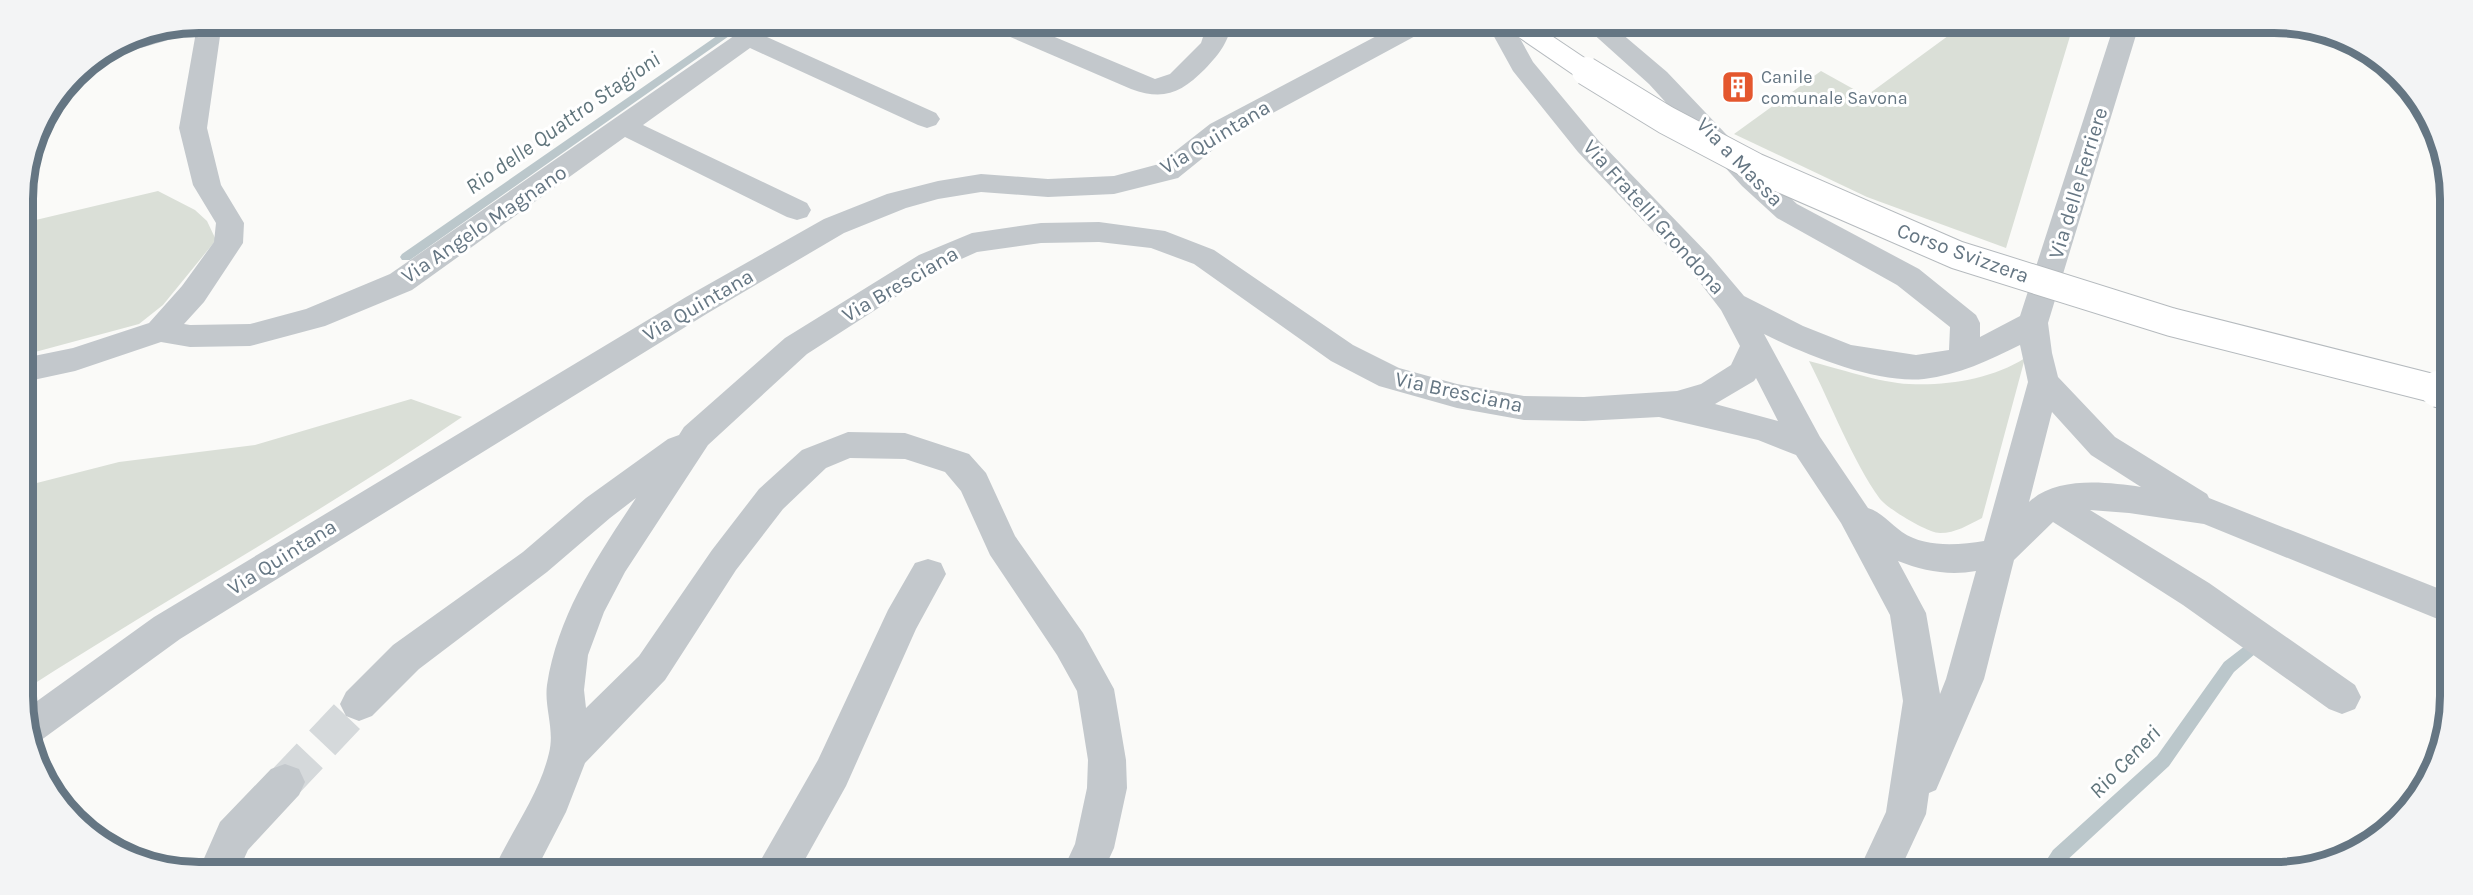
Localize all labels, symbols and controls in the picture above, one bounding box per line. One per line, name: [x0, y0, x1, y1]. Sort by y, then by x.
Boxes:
water label: Rio delle Quattro Stagioni: [461, 46, 665, 200]
place label: Canile comunale Savona: [1761, 66, 1908, 109]
building icon: Canile comunale Savona: [1720, 69, 1756, 105]
street label: Via Quintana: [1156, 95, 1274, 179]
street label: Via delle Ferriere: [2044, 104, 2112, 262]
street label: Via a Massa: [1692, 113, 1788, 211]
street label: Via Fratelli Grondona: [1578, 135, 1730, 299]
street label: Via Angelo Magnano: [397, 160, 571, 288]
street label: Corso Svizzera: [1894, 218, 2032, 288]
street label: Via Bresciana: [838, 241, 962, 327]
street label: Via Quintana: [638, 264, 758, 346]
street label: Via Bresciana: [1393, 367, 1525, 417]
street label: Via Quintana: [223, 514, 341, 600]
water label: Rio Ceneri: [2084, 720, 2166, 804]

